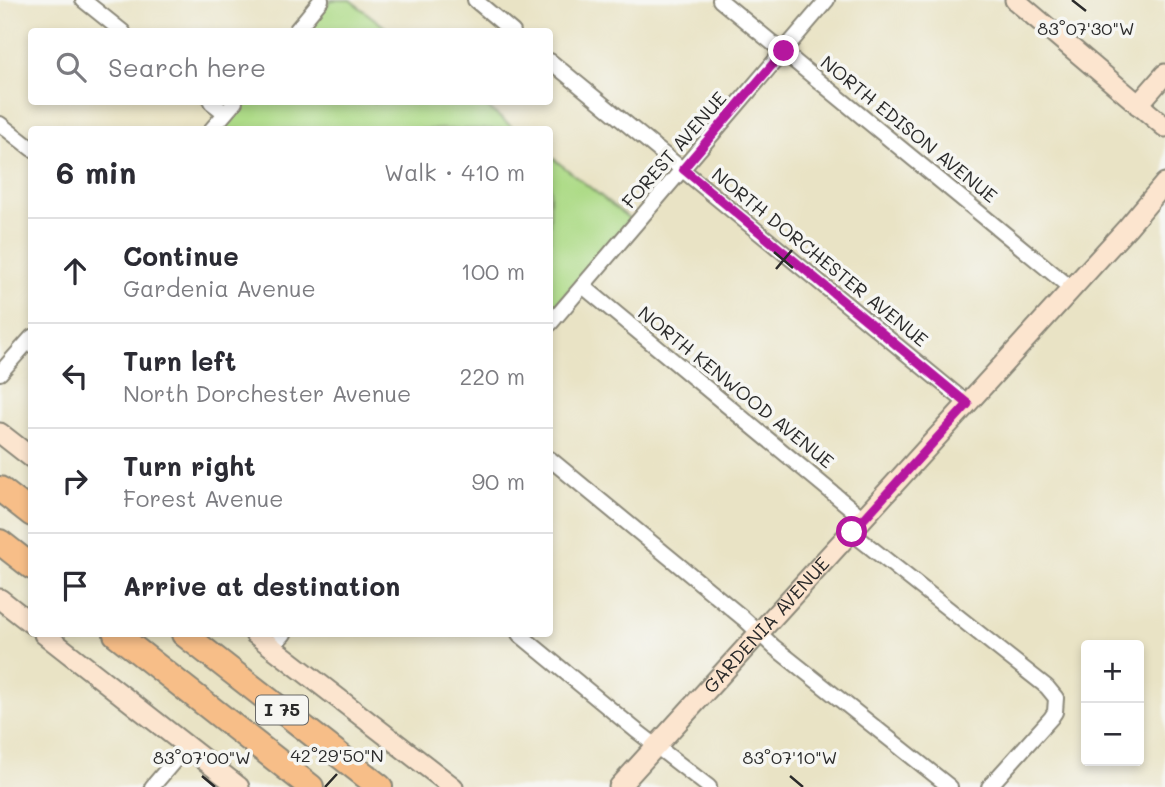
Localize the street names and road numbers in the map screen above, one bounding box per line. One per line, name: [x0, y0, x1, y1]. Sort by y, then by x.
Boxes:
street label: NORTH EDISON AVENUE: [816, 49, 1003, 208]
street label: FOREST AVENUE: [616, 86, 731, 213]
street label: NORTH DORCHESTER AVENUE: [707, 162, 934, 352]
street label: NORTH KENWOOD AVENUE: [633, 300, 839, 473]
street label: GARDENIA AVENUE: [697, 551, 834, 698]
road number: I 75: [256, 696, 308, 724]

